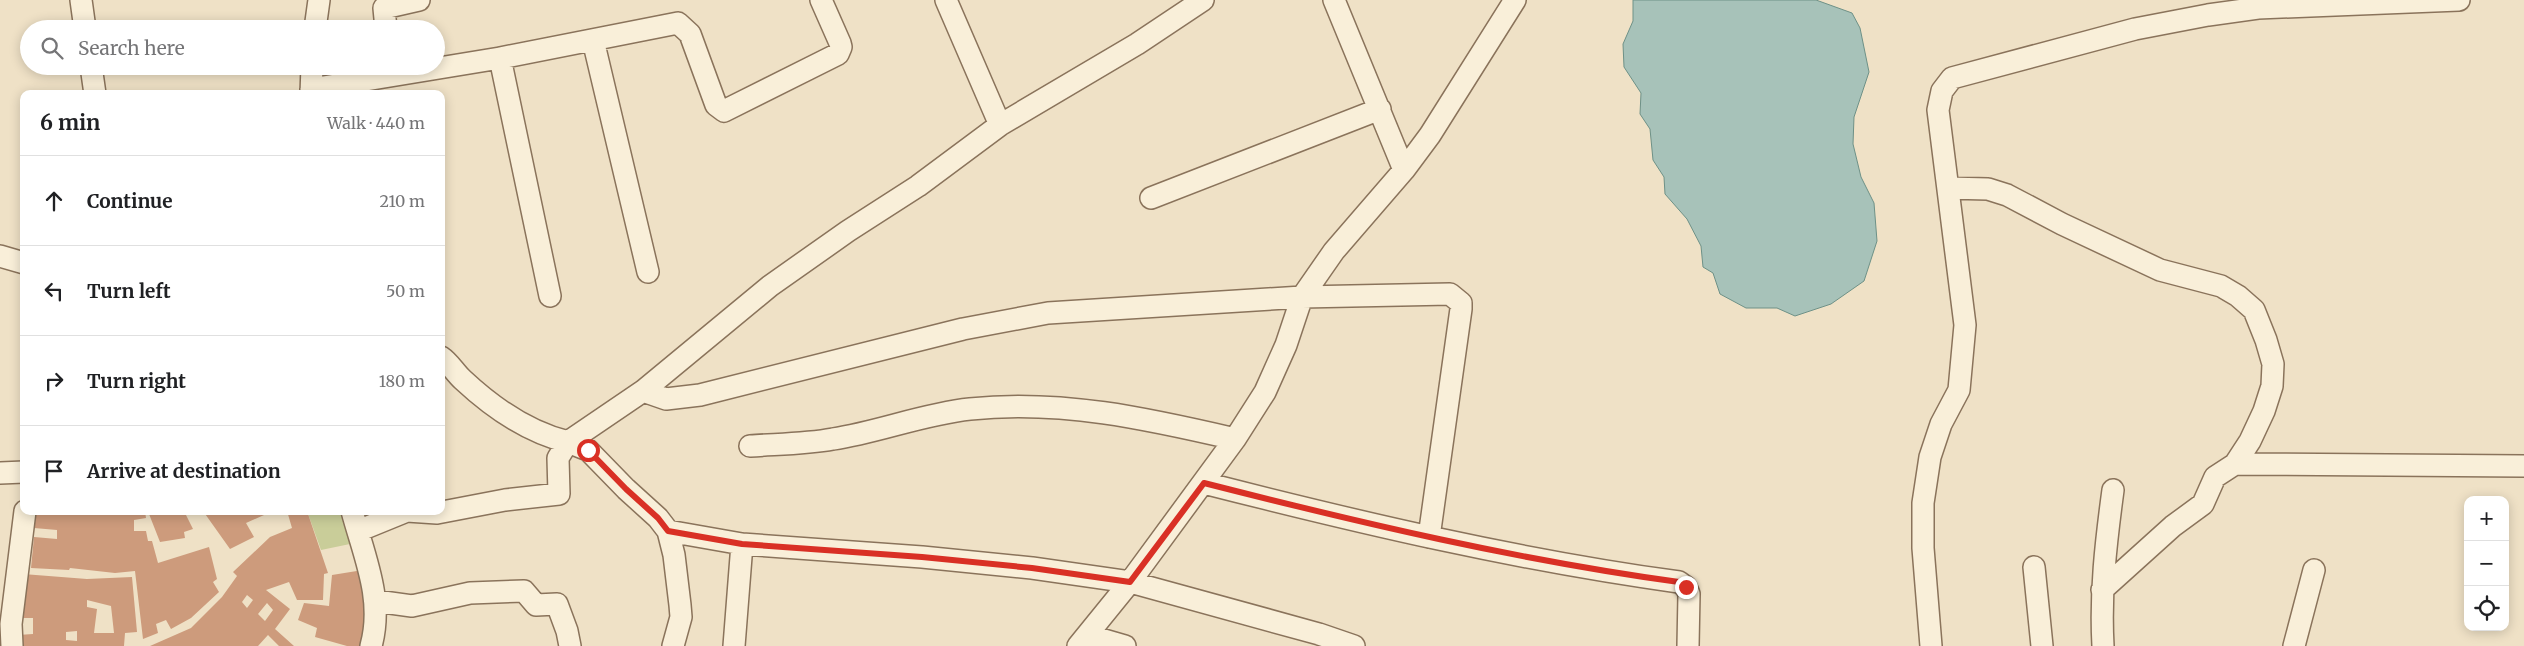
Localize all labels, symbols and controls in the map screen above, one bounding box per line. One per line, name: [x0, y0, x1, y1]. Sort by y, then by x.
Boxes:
search box: [20, 20, 445, 75]
icon: search: [38, 34, 66, 62]
text: Search here: [78, 36, 185, 60]
text: 6 min: [40, 109, 100, 136]
text: Walk · 440 m: [327, 113, 425, 133]
icon: ahead: [40, 187, 68, 215]
text: Continue: [87, 189, 173, 213]
text: 210 m: [380, 191, 425, 211]
icon: left: [40, 277, 68, 305]
text: Turn left: [87, 279, 171, 303]
text: 50 m: [386, 281, 425, 301]
icon: right: [40, 367, 68, 395]
text: Turn right: [87, 369, 186, 393]
text: 180 m: [379, 371, 425, 391]
route start: [577, 439, 600, 462]
icon: arrive: [40, 457, 68, 485]
text: Arrive at destination: [87, 459, 281, 483]
map controls: [2464, 496, 2509, 631]
button: +: [2464, 496, 2509, 541]
button: −: [2464, 541, 2509, 586]
route end: [1675, 576, 1698, 599]
button: locate: [2464, 586, 2509, 631]

